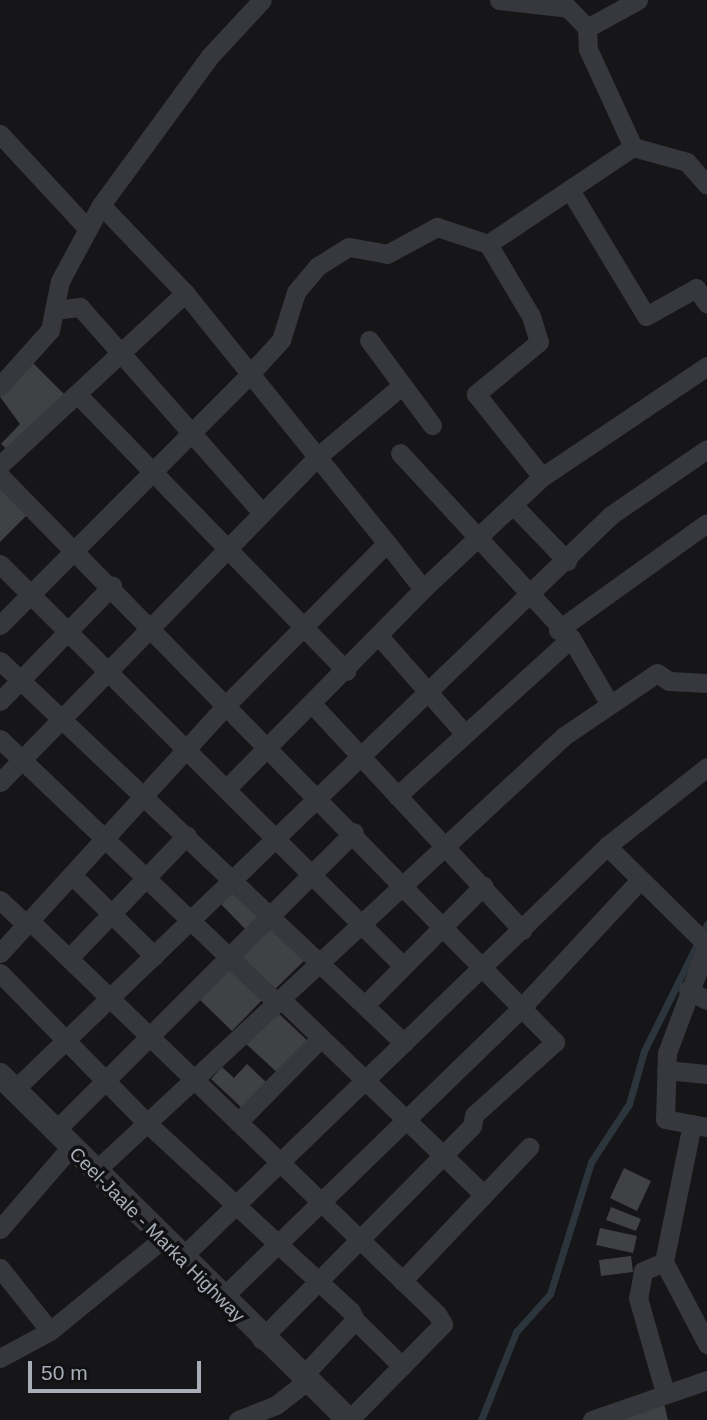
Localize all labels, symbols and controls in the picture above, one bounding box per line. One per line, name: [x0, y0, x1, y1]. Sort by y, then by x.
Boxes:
street label: Ceel-Jaale - Marka Highway: [65, 1143, 249, 1327]
scale bar: [32, 1346, 205, 1390]
text: 50 m: [41, 1361, 88, 1384]

